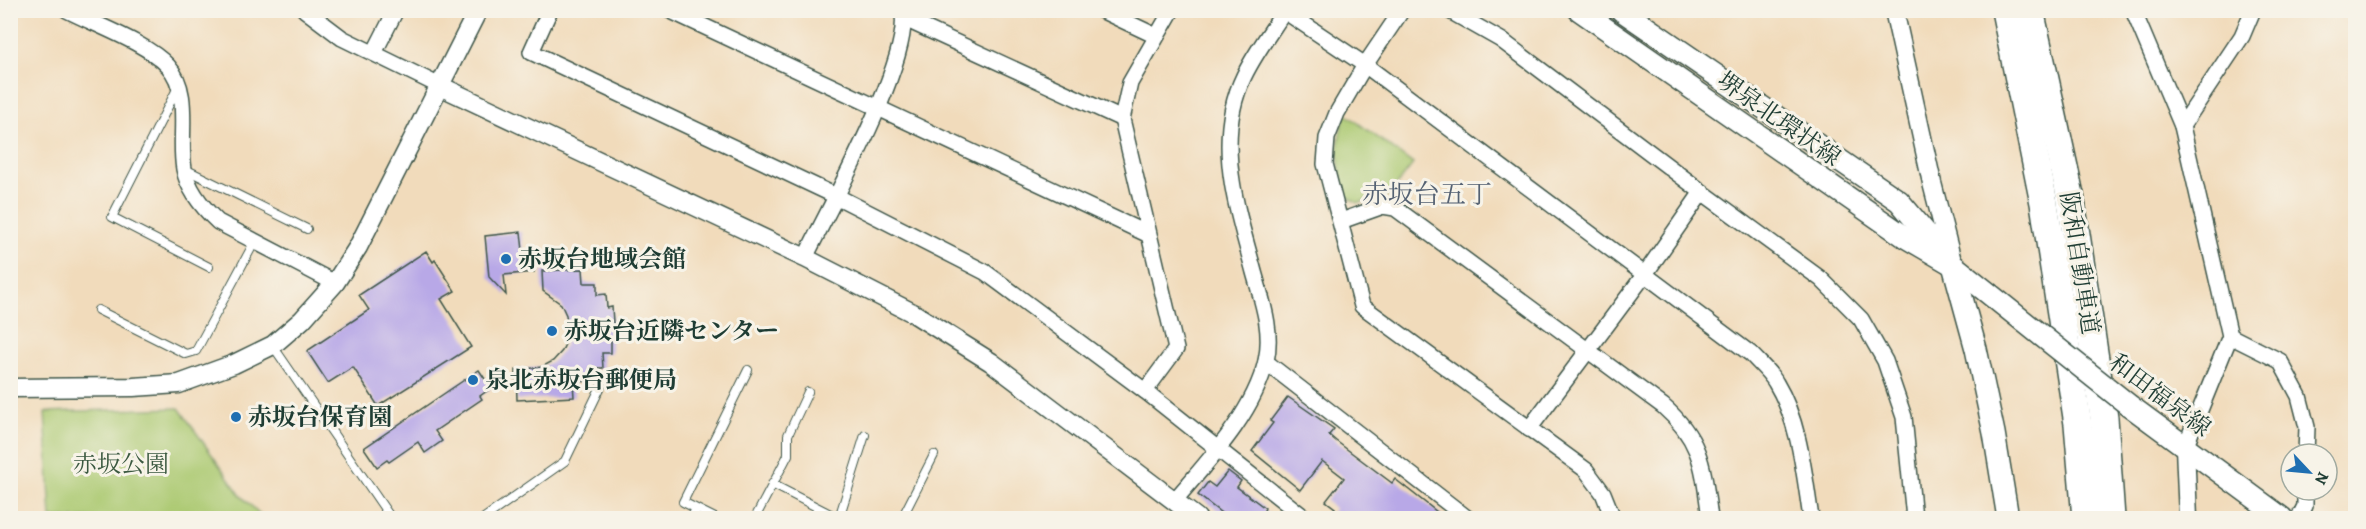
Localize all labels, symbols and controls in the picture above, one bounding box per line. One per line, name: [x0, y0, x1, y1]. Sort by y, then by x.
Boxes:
street label: 堺泉北環状線: [1711, 65, 1847, 173]
district label: 赤坂台五丁: [1362, 177, 1492, 212]
street label: 阪和自動車道: [2053, 189, 2107, 337]
place label: 赤坂台地域会館: [518, 243, 686, 275]
marker: 赤坂台地域会館: [499, 252, 513, 266]
place label: 赤坂台近隣センター: [564, 315, 779, 347]
marker: 赤坂台近隣センター: [545, 324, 559, 338]
street label: 和田福泉線: [2102, 346, 2218, 444]
place label: 泉北赤坂台郵便局: [485, 364, 677, 396]
marker: 泉北赤坂台郵便局: [466, 373, 480, 387]
place label: 赤坂台保育園: [248, 401, 392, 433]
marker: 赤坂台保育園: [229, 410, 243, 424]
north arrow: [2279, 442, 2339, 502]
park label: 赤坂公園: [73, 448, 169, 480]
text: N: [2309, 468, 2334, 489]

